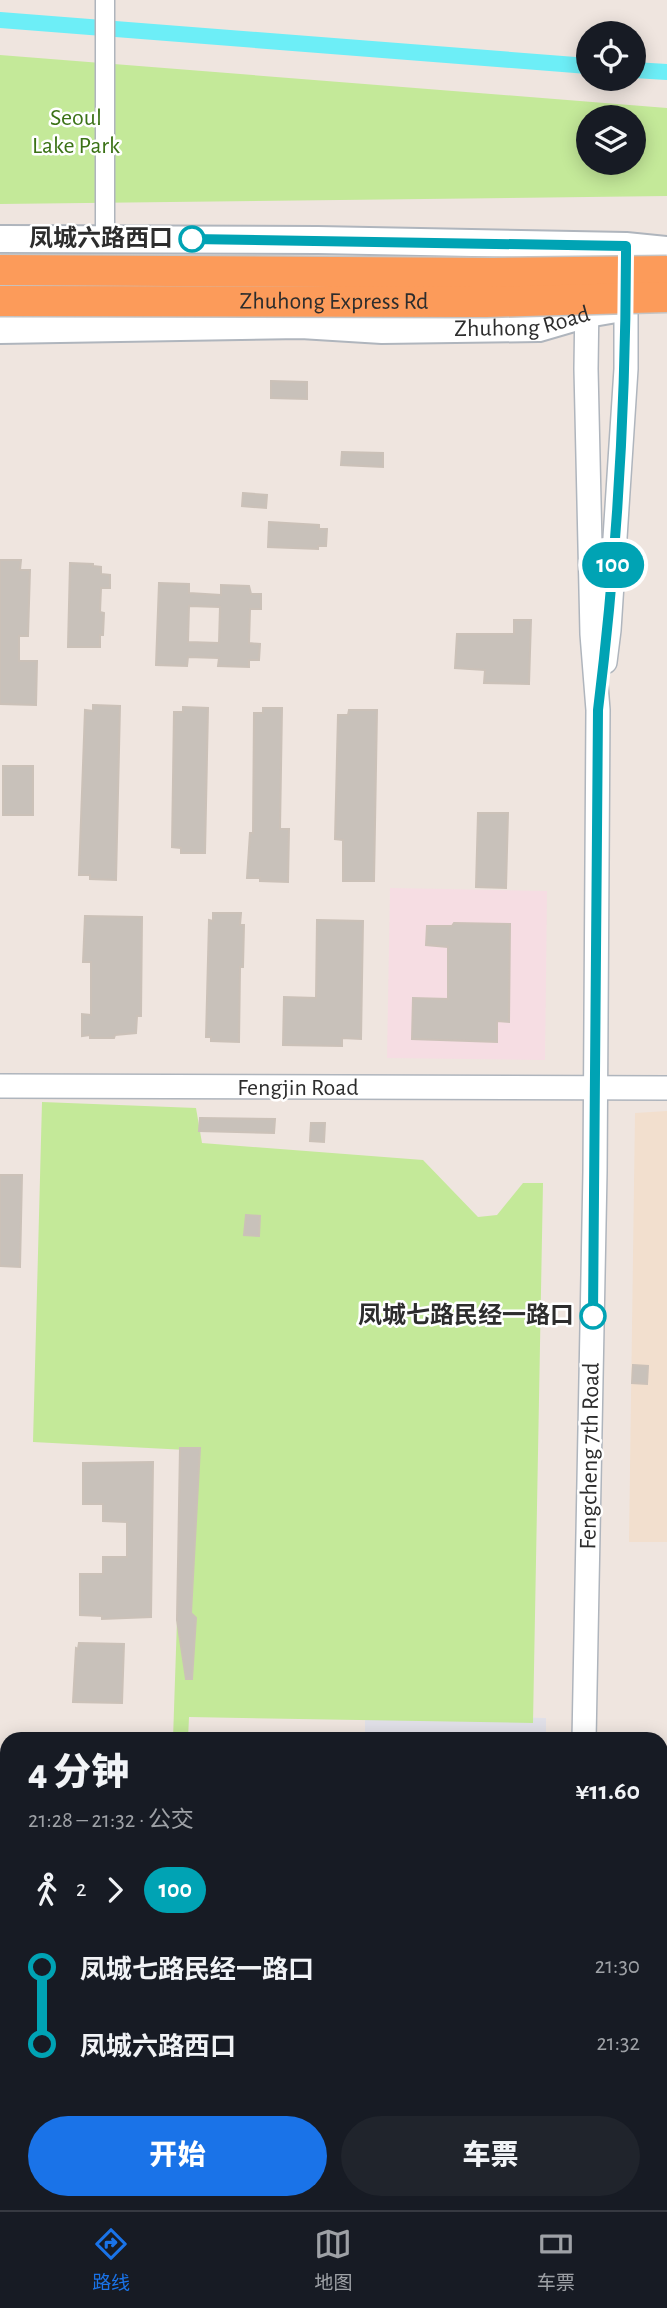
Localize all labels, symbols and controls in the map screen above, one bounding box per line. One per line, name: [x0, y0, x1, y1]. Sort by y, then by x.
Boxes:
map controls: [576, 21, 646, 175]
button: locate: [576, 21, 646, 91]
button: layers: [576, 105, 646, 175]
park label: Seoul Lake Park: [32, 106, 120, 158]
place label: 凤城六路西口: [29, 225, 173, 251]
marker: 凤城六路西口: [179, 226, 205, 252]
street label: Zhuhong Express Rd: [239, 289, 429, 314]
street label: Zhuhong Road: [454, 302, 593, 341]
line badge: 100: [573, 542, 653, 588]
text: 100: [596, 553, 630, 577]
street label: Fengjin Road: [237, 1076, 359, 1100]
place label: 凤城七路民经一路口: [358, 1302, 574, 1328]
marker: 凤城七路民经一路口: [580, 1303, 606, 1329]
street label: Fengcheng 7th Road: [576, 1362, 604, 1550]
text: 4 分钟: [28, 1755, 129, 1793]
text: ¥11.60: [576, 1778, 640, 1804]
text: 21:28 – 21:32 · 公交: [28, 1809, 194, 1832]
icon: walk: [28, 1871, 66, 1909]
icon: forward: [96, 1871, 134, 1909]
text: 2: [76, 1878, 86, 1901]
text: 100: [158, 1878, 192, 1902]
text: 21:30: [595, 1955, 640, 1978]
text: 凤城七路民经一路口: [80, 1957, 314, 1983]
text: 21:32: [596, 2032, 640, 2055]
text: 凤城六路西口: [80, 2034, 236, 2060]
button: 开始: [28, 2116, 327, 2196]
button: 车票: [341, 2116, 640, 2196]
tab: 路线: [92, 2225, 130, 2295]
tab: 地图: [314, 2225, 353, 2295]
tab: 车票: [537, 2225, 575, 2295]

